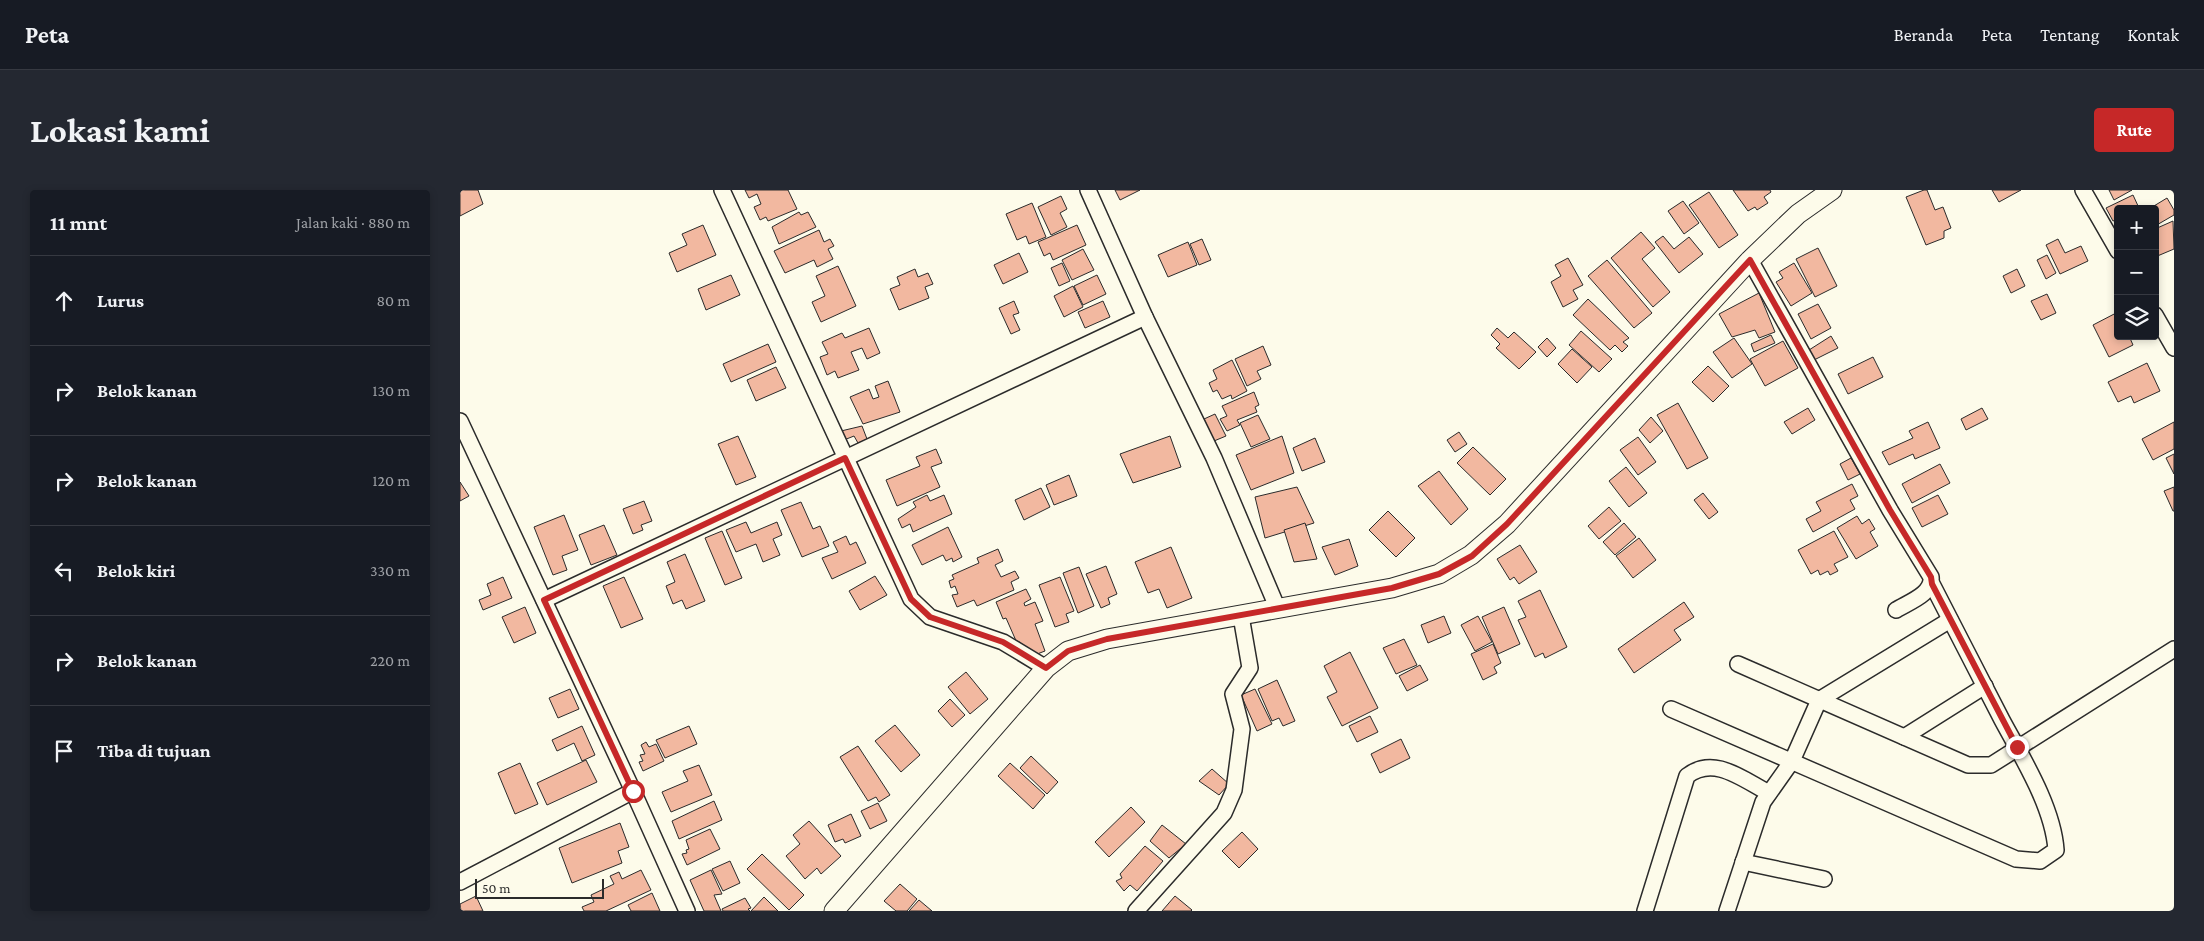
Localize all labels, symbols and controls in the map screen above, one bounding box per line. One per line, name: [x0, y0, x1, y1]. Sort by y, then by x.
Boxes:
text: Peta: [25, 21, 69, 48]
text: Beranda: [1894, 25, 1953, 45]
text: Peta: [1981, 25, 2012, 45]
text: Tentang: [2040, 25, 2099, 45]
text: Kontak: [2127, 25, 2179, 45]
button: Rute: [2094, 108, 2174, 152]
text: Lokasi kami: [30, 111, 210, 150]
map controls: [2114, 205, 2159, 340]
button: +: [2114, 205, 2159, 250]
text: 11 mnt: [50, 211, 107, 235]
text: Jalan kaki · 880 m: [296, 214, 410, 231]
button: −: [2114, 250, 2159, 295]
icon: ahead: [50, 287, 78, 315]
text: Lurus: [97, 290, 144, 311]
text: 80 m: [376, 292, 410, 309]
button: layers: [2114, 295, 2159, 340]
icon: right: [50, 377, 78, 405]
text: Belok kanan: [97, 380, 197, 401]
text: 130 m: [372, 382, 410, 399]
icon: right: [50, 467, 78, 495]
text: Belok kanan: [97, 470, 197, 491]
text: 120 m: [372, 472, 410, 489]
icon: left: [50, 557, 78, 585]
text: Belok kiri: [97, 560, 175, 581]
text: 330 m: [370, 562, 410, 579]
icon: right: [50, 647, 78, 675]
text: Belok kanan: [97, 650, 197, 671]
text: 220 m: [370, 652, 410, 669]
route end: [2006, 736, 2029, 759]
icon: arrive: [50, 737, 78, 765]
text: Tiba di tujuan: [97, 740, 211, 761]
route start: [622, 780, 645, 803]
scale bar: [475, 876, 604, 899]
text: 50 m: [482, 880, 510, 896]

